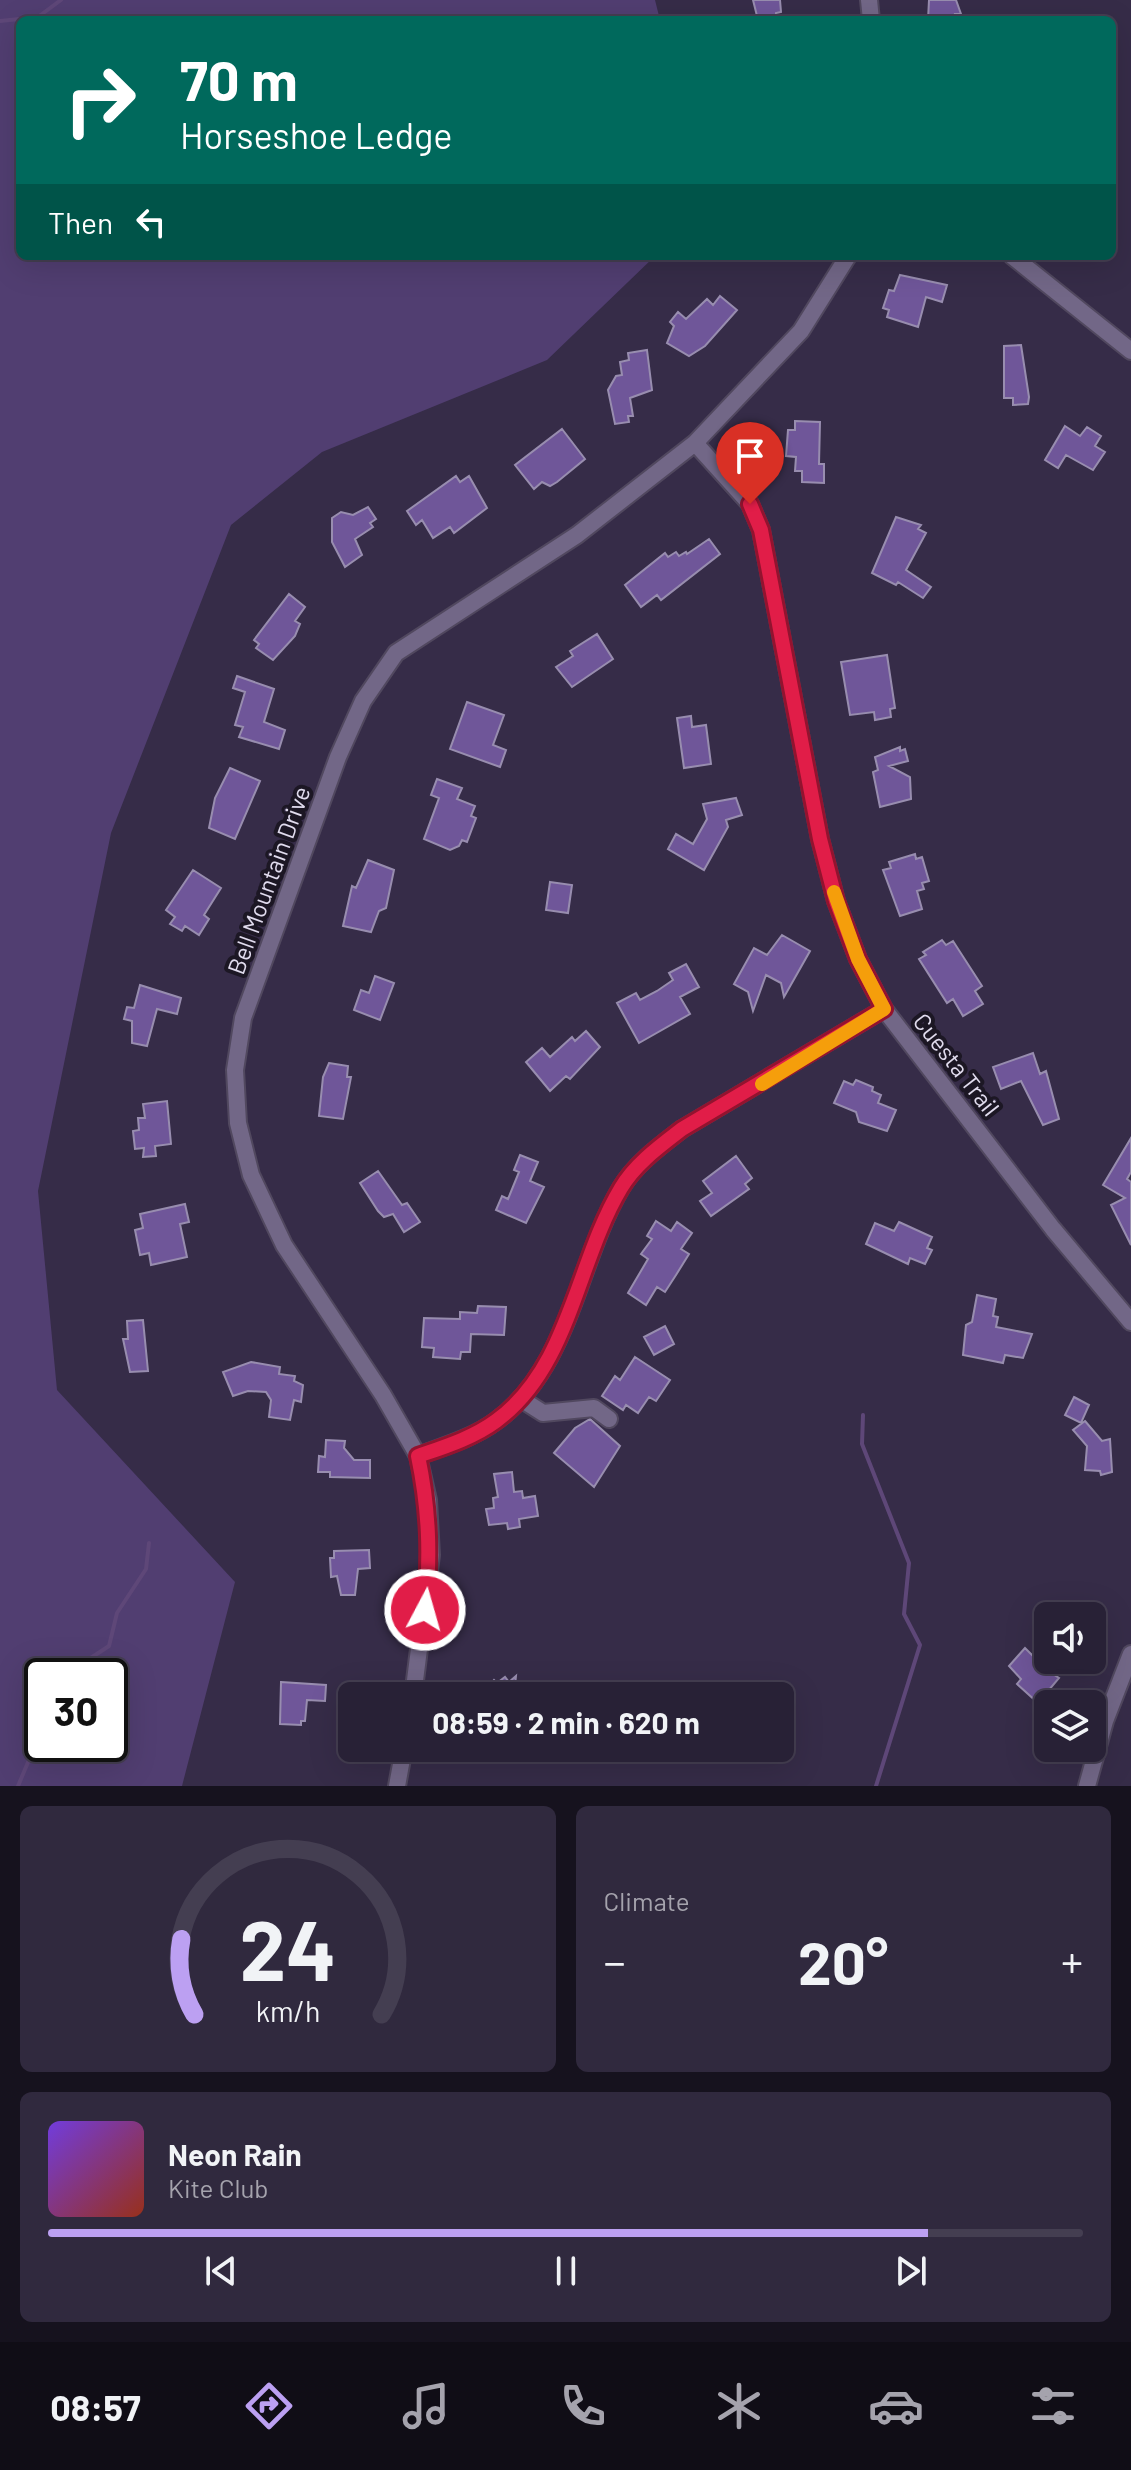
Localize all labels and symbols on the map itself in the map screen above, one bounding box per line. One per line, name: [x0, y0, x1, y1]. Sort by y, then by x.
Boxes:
pin: [716, 422, 784, 504]
street label: Bell Mountain Drive: [221, 782, 315, 978]
street label: Cuesta Trail: [908, 1007, 1006, 1121]
position arrow: [383, 1568, 467, 1652]
speed limit sign: 30: [24, 1658, 128, 1762]

